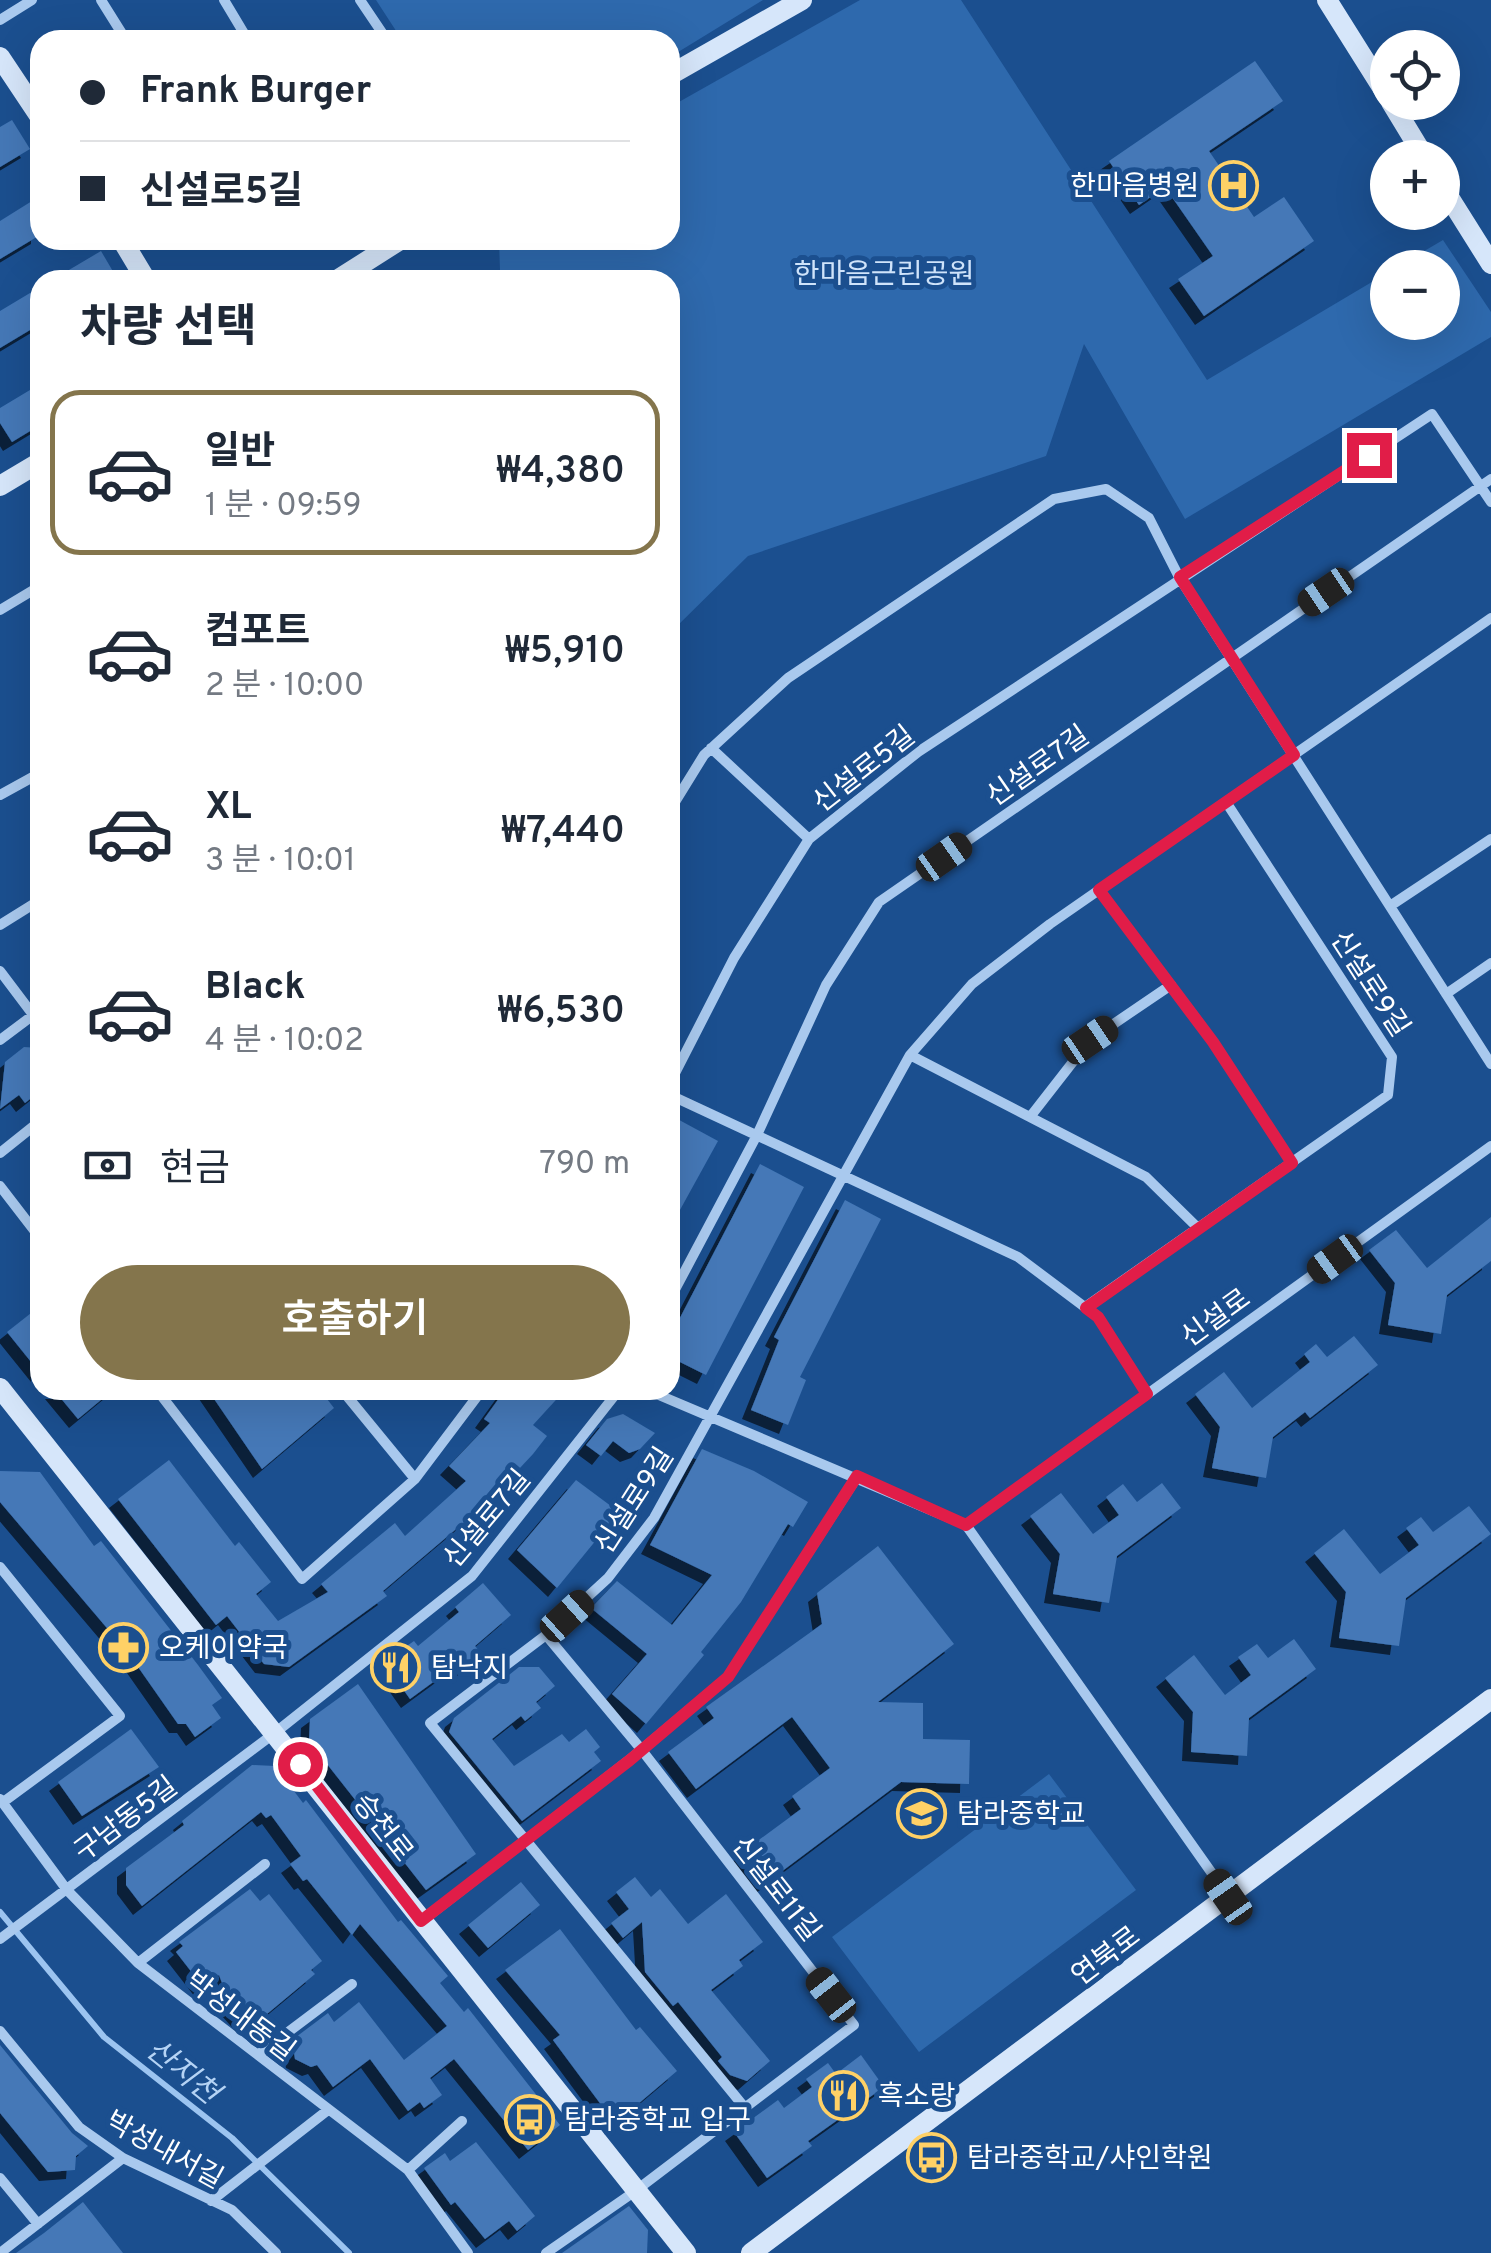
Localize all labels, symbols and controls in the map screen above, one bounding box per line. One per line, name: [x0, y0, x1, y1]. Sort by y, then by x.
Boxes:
map controls: [1370, 30, 1460, 340]
button: locate: [1370, 30, 1460, 120]
text: Frank Burger: [140, 68, 371, 117]
button: +: [1370, 140, 1460, 230]
hospital icon: 한마음병원: [1208, 159, 1260, 211]
text: 신설로5길: [140, 169, 303, 218]
place label: 한마음병원: [1070, 170, 1199, 206]
button: −: [1370, 250, 1460, 340]
park label: 한마음근린공원: [794, 258, 974, 294]
text: 차량 선택: [80, 301, 257, 358]
icon: car: [85, 428, 175, 518]
text: 일반: [205, 429, 275, 478]
route end: [1347, 433, 1392, 478]
text: ₩4,380: [496, 448, 625, 497]
text: 1 분 · 09:59: [205, 487, 362, 527]
car: [1293, 563, 1359, 621]
icon: car: [85, 608, 175, 698]
text: 컴포트: [205, 609, 310, 658]
text: ₩5,910: [505, 628, 625, 677]
text: 2 분 · 10:00: [205, 667, 364, 707]
street label: 신설로5길: [806, 719, 923, 822]
street label: 신설로7길: [980, 719, 1097, 816]
text: XL: [205, 784, 252, 833]
icon: car: [85, 788, 175, 878]
text: ₩7,440: [501, 808, 625, 857]
car: [911, 828, 977, 886]
text: 3 분 · 10:01: [205, 842, 356, 882]
street label: 신설로9길: [1321, 925, 1416, 1045]
text: Black: [205, 964, 305, 1013]
icon: car: [85, 968, 175, 1058]
text: ₩6,530: [498, 988, 625, 1037]
car: [1057, 1011, 1123, 1069]
text: 4 분 · 10:02: [205, 1022, 364, 1062]
icon: cash: [80, 1138, 135, 1193]
text: 790 m: [539, 1145, 630, 1185]
text: 현금: [160, 1146, 230, 1195]
car: [1302, 1229, 1368, 1289]
button: 호출하기: [80, 1265, 630, 1380]
street label: 신설로: [1175, 1282, 1259, 1357]
street label: 신설로9길: [588, 1442, 683, 1562]
street label: 신설로7길: [437, 1463, 540, 1577]
car: [535, 1585, 599, 1647]
pharmacy icon: 오케이약국: [98, 1621, 150, 1673]
place label: 오케이약국: [159, 1632, 288, 1668]
restaurant icon: 탐낙지: [370, 1641, 422, 1693]
place label: 탐낙지: [431, 1652, 508, 1688]
route start: [278, 1742, 323, 1787]
street label: 구남동5길: [68, 1770, 186, 1871]
street label: 승천로: [344, 1787, 420, 1870]
school or university icon: 탐라중학교: [896, 1787, 948, 1839]
place label: 탐라중학교: [957, 1798, 1086, 1834]
street label: 신설로11길: [722, 1830, 827, 1950]
car: [1199, 1864, 1257, 1930]
street label: 연북로: [1065, 1920, 1148, 1995]
car: [801, 1962, 861, 2028]
street label: 박성내동길: [177, 1964, 301, 2071]
water label: 산지천: [138, 2033, 228, 2116]
restaurant icon: 흑소랑: [817, 2069, 869, 2121]
place label: 흑소랑: [878, 2080, 955, 2116]
bus stop icon: 탐라중학교 입구: [503, 2093, 555, 2145]
place label: 탐라중학교 입구: [564, 2104, 751, 2140]
street label: 박성내서길: [98, 2105, 229, 2199]
bus stop icon: 탐라중학교/샤인학원: [906, 2131, 958, 2183]
place label: 탐라중학교/샤인학원: [967, 2142, 1213, 2178]

